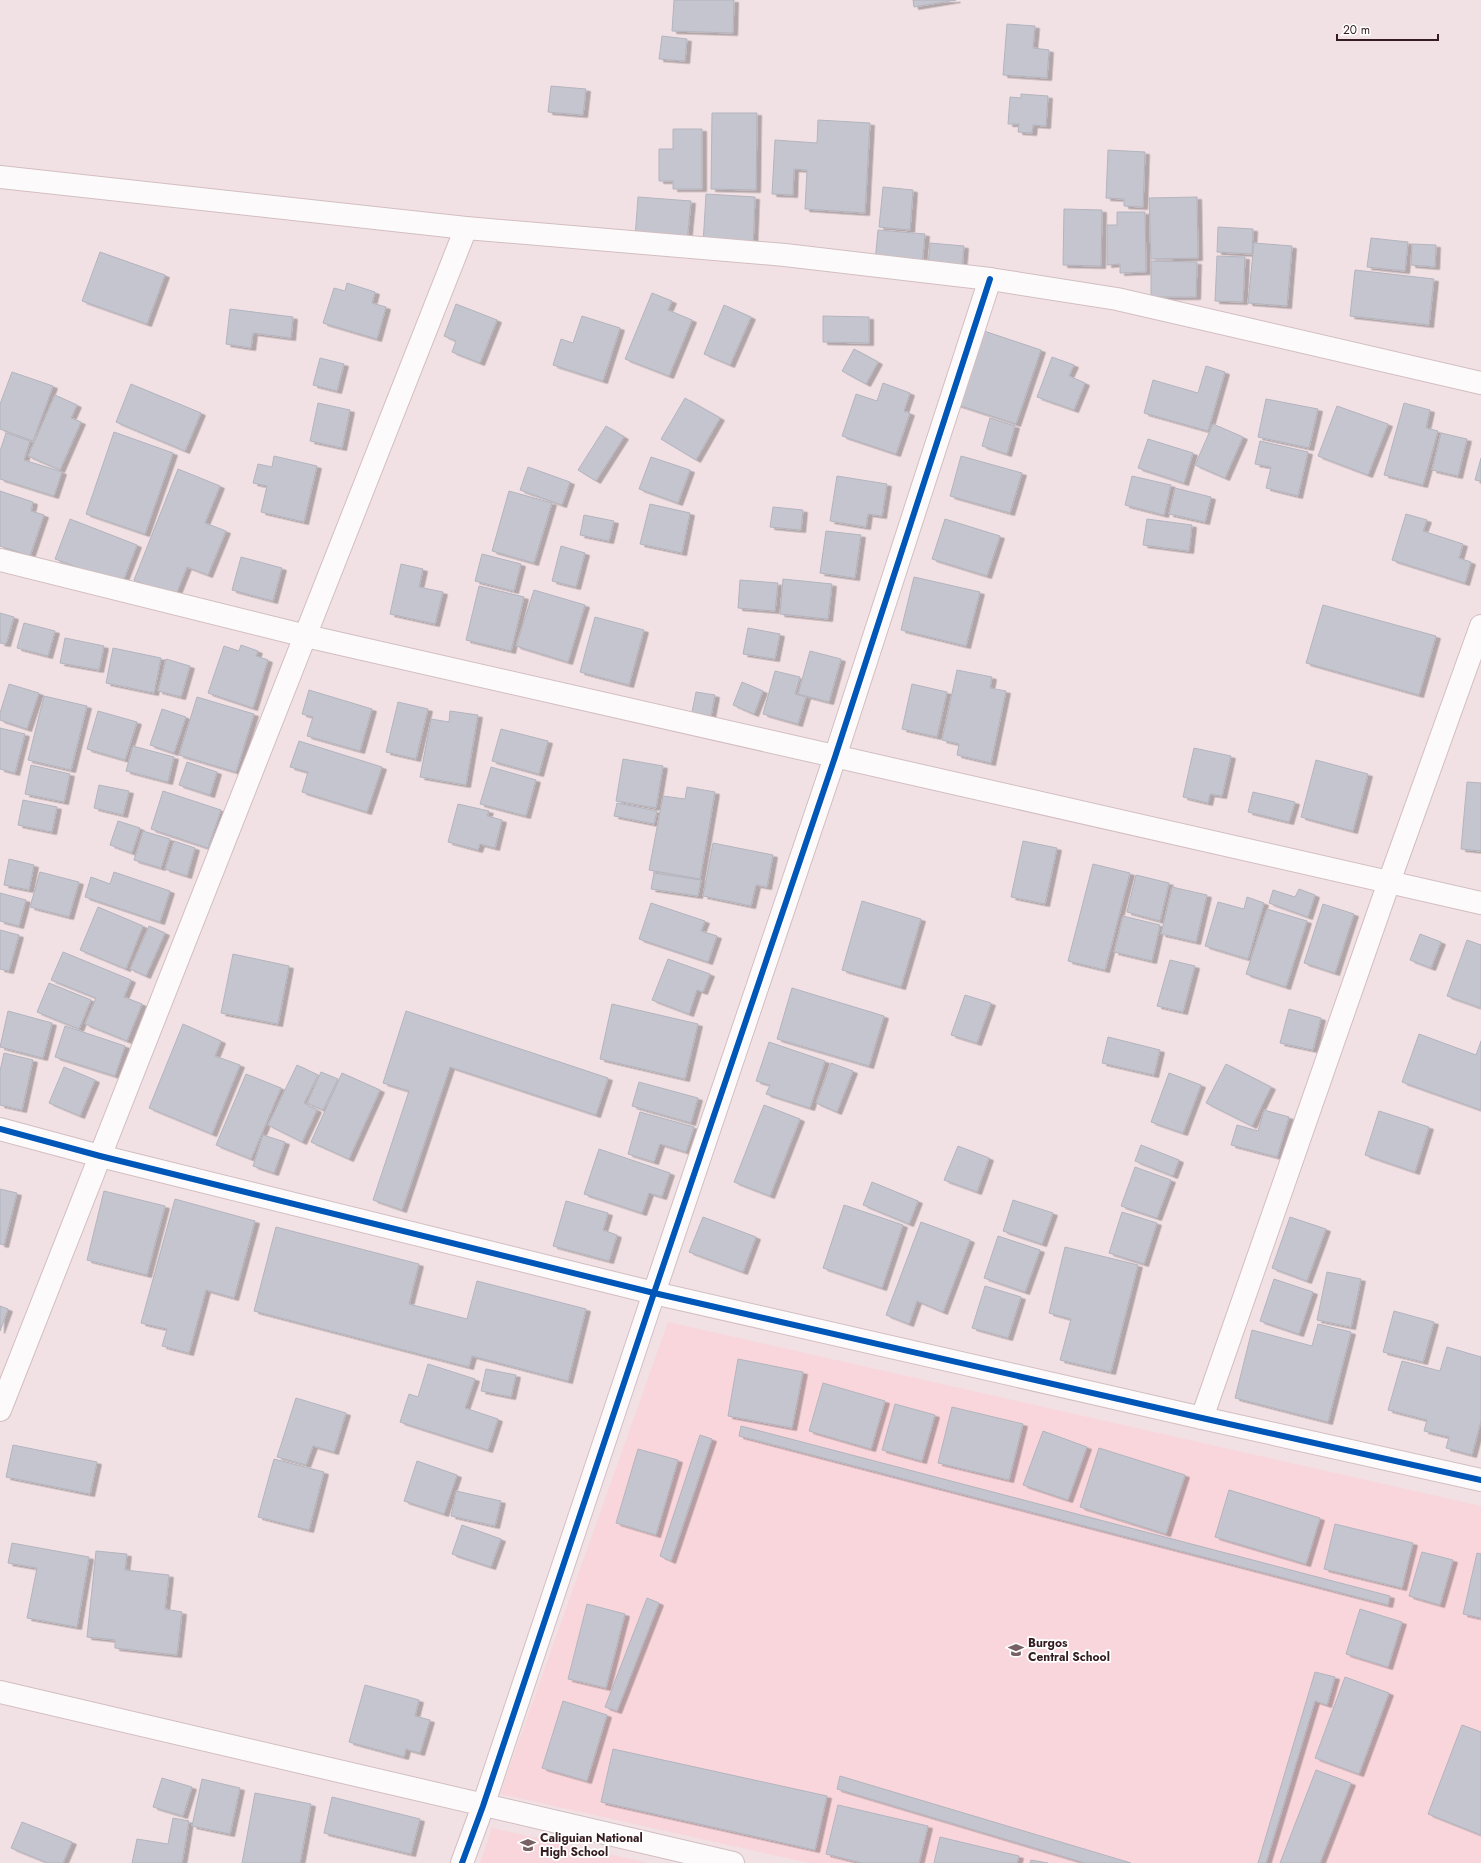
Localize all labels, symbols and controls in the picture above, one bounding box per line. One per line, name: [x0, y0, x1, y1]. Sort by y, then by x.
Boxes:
scale bar: [1337, 16, 1438, 42]
text: 20 m: [1343, 21, 1370, 39]
place label: Burgos Central School: [1028, 1634, 1110, 1666]
school or university icon: Burgos Central School: [1007, 1641, 1025, 1659]
place label: Caliguian National High School: [540, 1829, 643, 1861]
school or university icon: Caliguian National High School: [519, 1836, 537, 1854]

